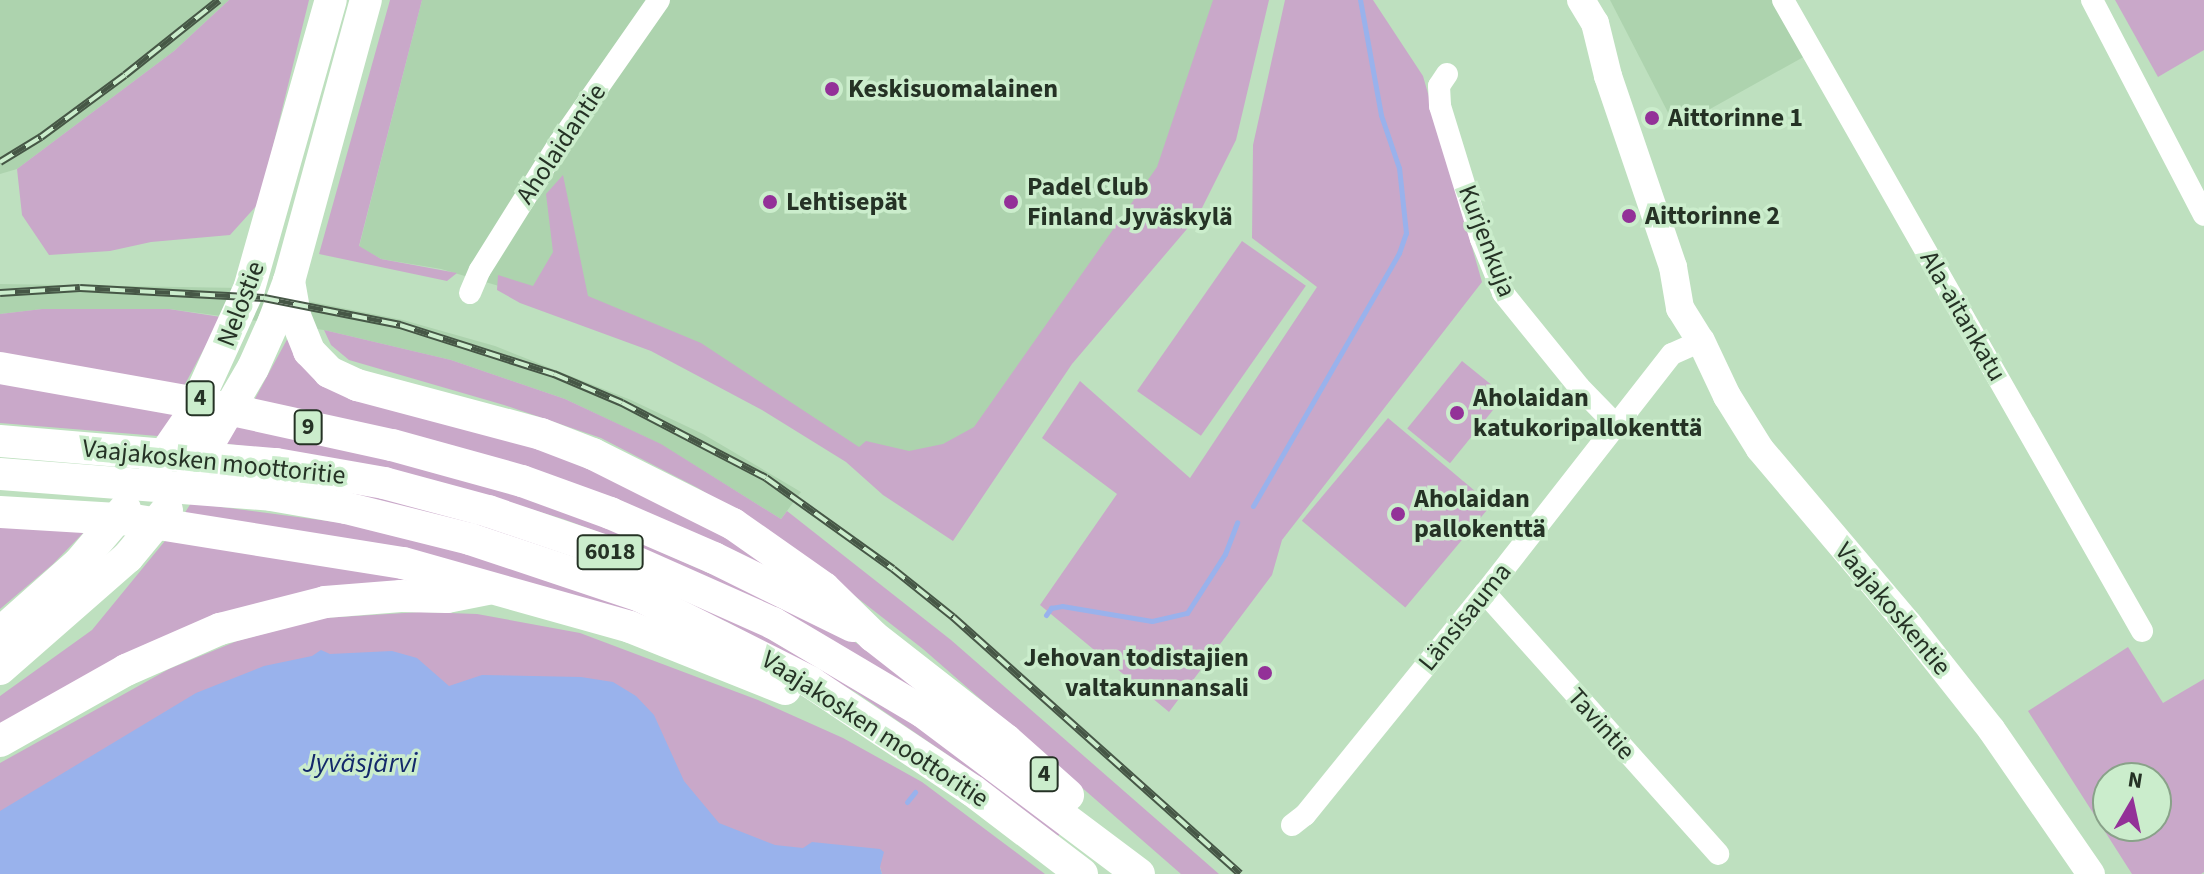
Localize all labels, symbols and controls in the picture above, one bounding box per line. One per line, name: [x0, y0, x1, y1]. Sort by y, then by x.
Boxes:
place label: Keskisuomalainen: [848, 73, 1058, 105]
street label: Aholaidantie: [509, 78, 613, 210]
marker: Keskisuomalainen: [823, 80, 841, 98]
place label: Aittorinne 1: [1668, 102, 1803, 134]
marker: Aittorinne 1: [1643, 109, 1661, 127]
place label: Padel Club Finland Jyväskylä: [1027, 171, 1233, 232]
street label: Kurjenkuja: [1451, 181, 1523, 301]
place label: Lehtisepät: [786, 186, 907, 218]
marker: Lehtisepät: [761, 193, 779, 211]
marker: Padel Club Finland Jyväskylä: [1002, 193, 1020, 211]
place label: Aittorinne 2: [1645, 200, 1780, 232]
marker: Aittorinne 2: [1620, 207, 1638, 225]
street label: Ala-aitankatu: [1913, 245, 2013, 387]
street label: Nelostie: [211, 257, 271, 351]
road number: 4: [184, 378, 216, 418]
place label: Aholaidan katukoripallokenttä: [1473, 382, 1702, 444]
marker: Aholaidan katukoripallokenttä: [1448, 404, 1466, 422]
road number: 9: [292, 407, 324, 447]
street label: Vaajakosken moottoritie: [81, 433, 347, 491]
place label: Aholaidan pallokenttä: [1414, 483, 1546, 544]
marker: Aholaidan pallokenttä: [1389, 505, 1407, 523]
road number: 6018: [576, 532, 644, 572]
street label: Vaajakoskentie: [1829, 536, 1957, 682]
street label: Länsisauma: [1412, 557, 1518, 677]
place label: Jehovan todistajien valtakunnansali: [1024, 642, 1249, 704]
street label: Vaajakosken moottoritie: [756, 644, 994, 814]
marker: Jehovan todistajien valtakunnansali: [1256, 664, 1274, 682]
street label: Tavintie: [1561, 682, 1641, 766]
water label: Jyväsjärvi: [303, 746, 417, 780]
road number: 4: [1028, 754, 1060, 794]
north arrow: [2092, 762, 2172, 842]
text: N: [2126, 763, 2145, 797]

